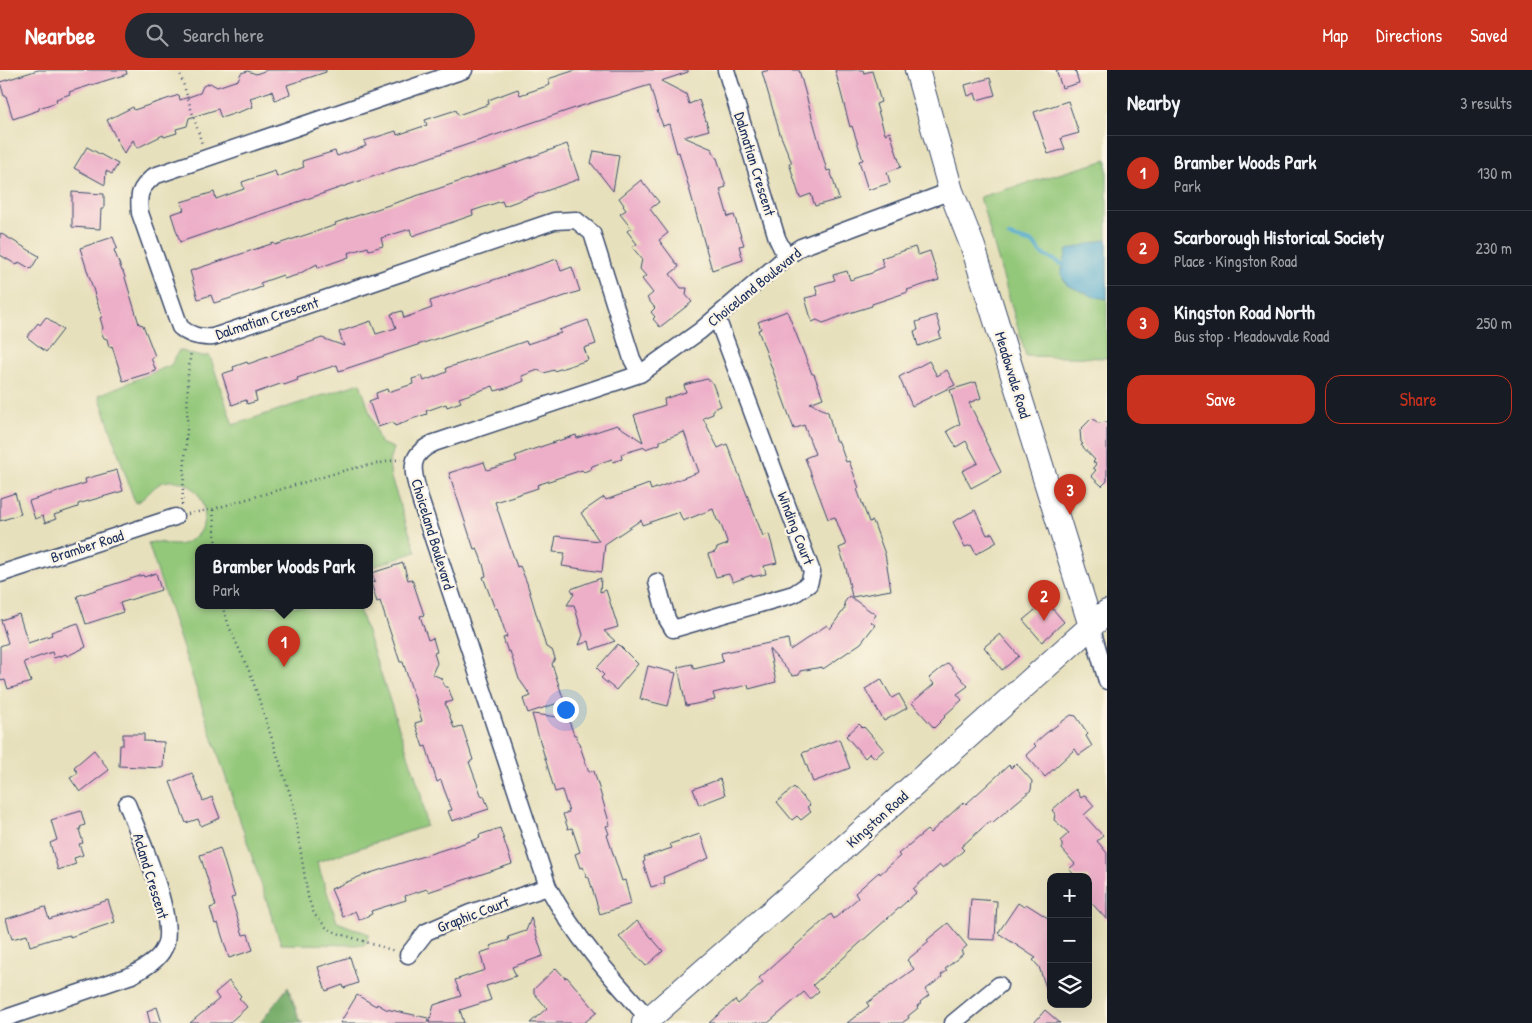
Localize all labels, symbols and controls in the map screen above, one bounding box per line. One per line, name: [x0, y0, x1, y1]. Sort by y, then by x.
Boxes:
search box: [125, 13, 475, 58]
text: Nearbee: [25, 19, 95, 51]
icon: search: [143, 21, 171, 49]
text: Search here: [183, 22, 264, 48]
text: Map: [1323, 23, 1348, 48]
text: Directions: [1376, 23, 1442, 48]
text: Saved: [1470, 23, 1507, 48]
text: Nearby: [1127, 88, 1180, 117]
text: 3 results: [1460, 92, 1512, 114]
street label: Dalmatian Crescent: [729, 110, 781, 219]
text: Bramber Woods Park: [1174, 149, 1316, 175]
text: 1: [1140, 162, 1146, 184]
text: 130 m: [1477, 162, 1512, 184]
text: Park: [1174, 175, 1201, 197]
text: Scarborough Historical Society: [1174, 224, 1384, 250]
text: 2: [1139, 237, 1147, 259]
text: 230 m: [1476, 237, 1512, 259]
street label: Choiceland Boulevard: [703, 243, 805, 331]
text: Place · Kingston Road: [1174, 250, 1297, 272]
street label: Dalmatian Crescent: [213, 291, 322, 345]
text: Kingston Road North: [1174, 299, 1315, 325]
text: 3: [1139, 312, 1147, 334]
text: 250 m: [1476, 312, 1512, 334]
text: Bus stop · Meadowvale Road: [1174, 325, 1329, 347]
street label: Meadowvale Road: [990, 329, 1036, 421]
button: Save: [1127, 375, 1315, 424]
button: Share: [1325, 375, 1512, 424]
pin: 3: [1054, 474, 1086, 515]
street label: Choiceland Boulevard: [406, 476, 460, 592]
street label: Winding Court: [772, 488, 820, 568]
street label: Bramber Road: [48, 524, 126, 568]
popup: [195, 544, 373, 609]
text: Bramber Woods Park: [213, 553, 355, 579]
text: Park: [213, 579, 240, 601]
pin: 2: [1028, 580, 1060, 621]
pin: 1: [268, 626, 300, 667]
your location: [553, 697, 579, 723]
street label: Kingston Road: [842, 786, 913, 852]
street label: Acland Crescent: [128, 831, 174, 922]
map controls: [1047, 873, 1092, 1008]
button: +: [1047, 873, 1092, 918]
street label: Graphic Court: [434, 890, 513, 937]
button: −: [1047, 918, 1092, 963]
button: layers: [1047, 963, 1092, 1008]

